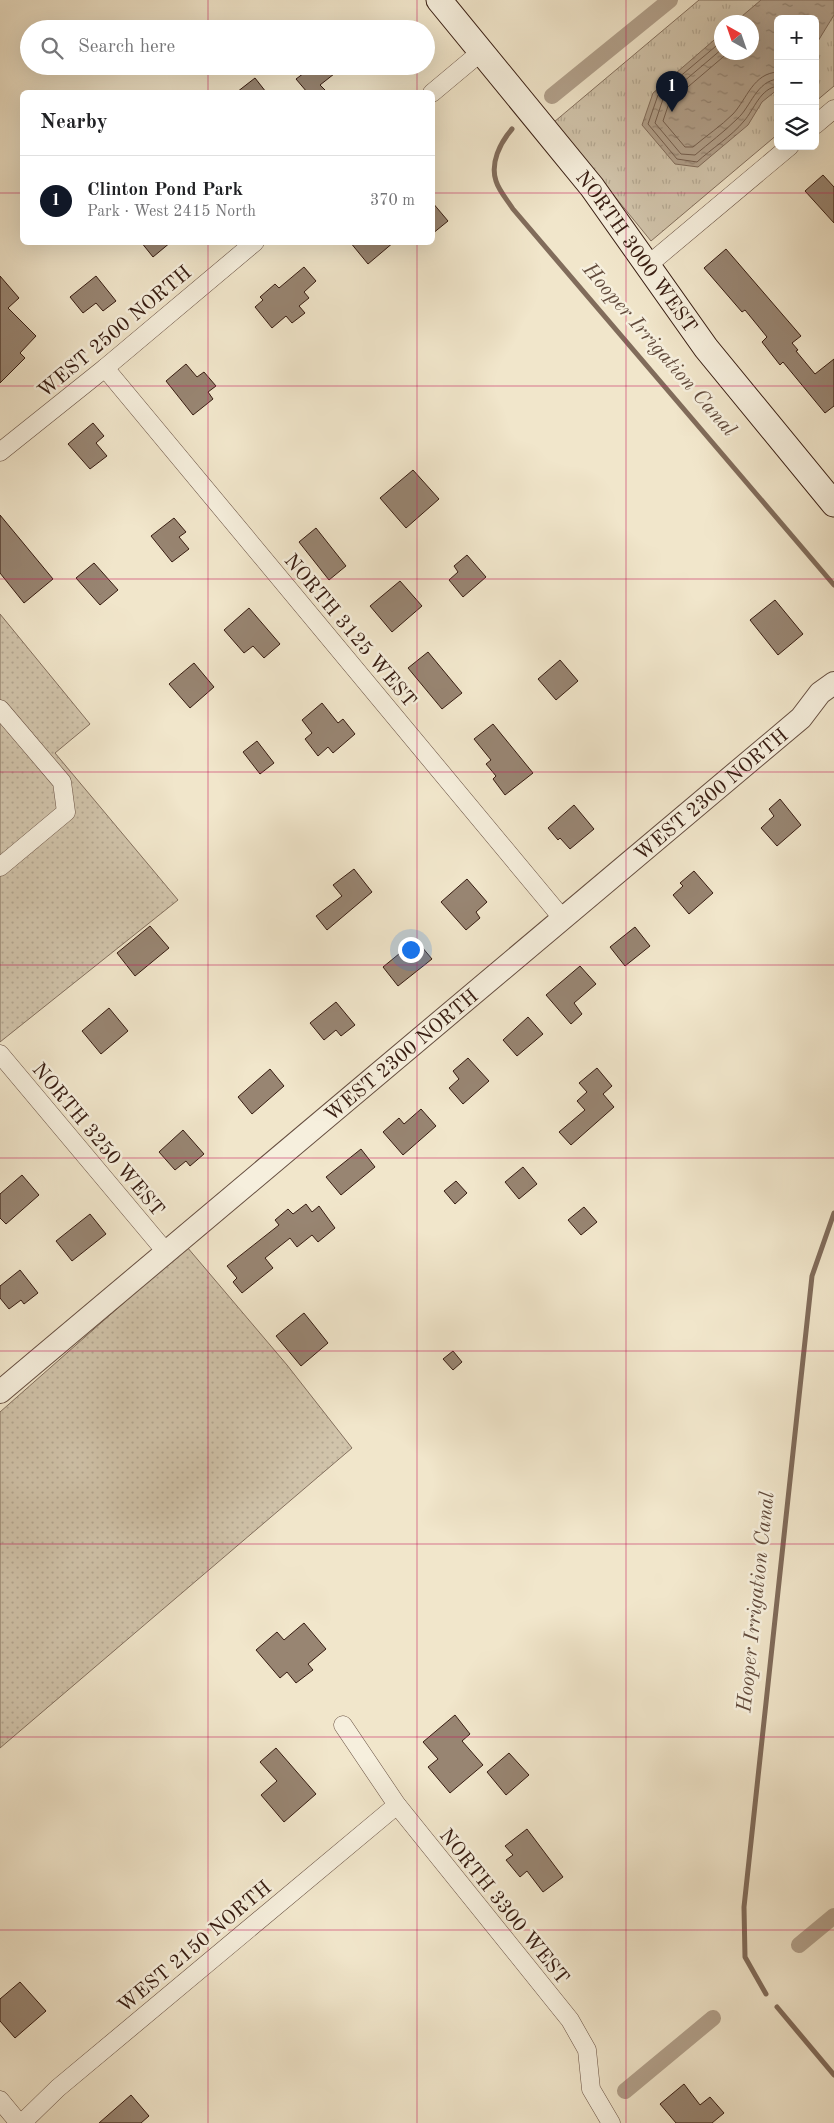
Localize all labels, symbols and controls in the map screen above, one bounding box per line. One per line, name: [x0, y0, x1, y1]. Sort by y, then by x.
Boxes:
north arrow: [714, 15, 759, 60]
map controls: [774, 15, 819, 150]
button: +: [774, 15, 819, 60]
search box: [20, 20, 435, 75]
icon: search: [38, 34, 66, 62]
text: Search here: [78, 38, 175, 57]
button: −: [774, 60, 819, 105]
pin: 1: [656, 71, 688, 112]
button: layers: [774, 105, 819, 150]
text: Nearby: [40, 112, 108, 133]
street label: NORTH 3000 WEST: [571, 168, 700, 337]
text: Clinton Pond Park: [87, 181, 243, 200]
text: 1: [51, 193, 61, 209]
text: 370 m: [370, 193, 415, 209]
text: Park · West 2415 North: [87, 204, 256, 220]
water label: Hooper Irrigation Canal: [578, 259, 740, 441]
street label: WEST 2500 NORTH: [35, 263, 196, 402]
street label: NORTH 3125 WEST: [280, 551, 419, 712]
street label: WEST 2300 NORTH: [632, 726, 793, 865]
your location: [398, 937, 424, 963]
street label: WEST 2300 NORTH: [322, 986, 483, 1126]
street label: NORTH 3250 WEST: [28, 1060, 167, 1221]
water label: Hooper Irrigation Canal: [734, 1491, 779, 1715]
street label: NORTH 3300 WEST: [435, 1826, 572, 1989]
street label: WEST 2150 NORTH: [115, 1878, 276, 2017]

